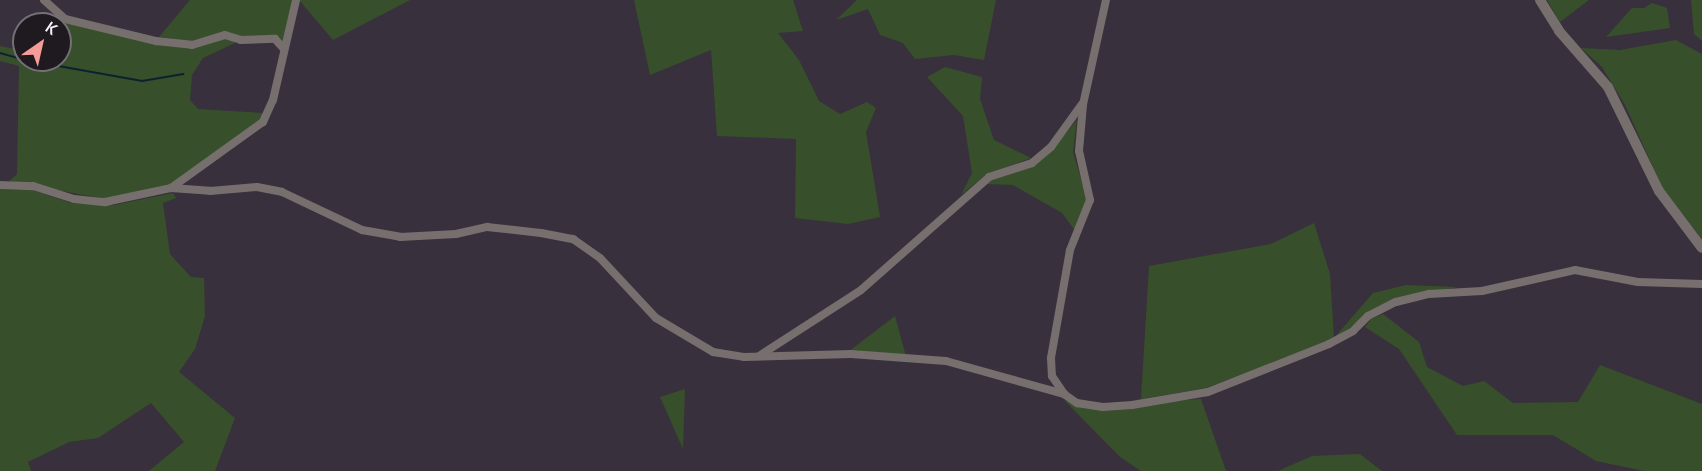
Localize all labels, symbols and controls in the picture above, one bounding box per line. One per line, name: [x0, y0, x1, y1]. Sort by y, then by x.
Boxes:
north arrow: [12, 12, 72, 72]
text: K: [42, 18, 61, 39]

